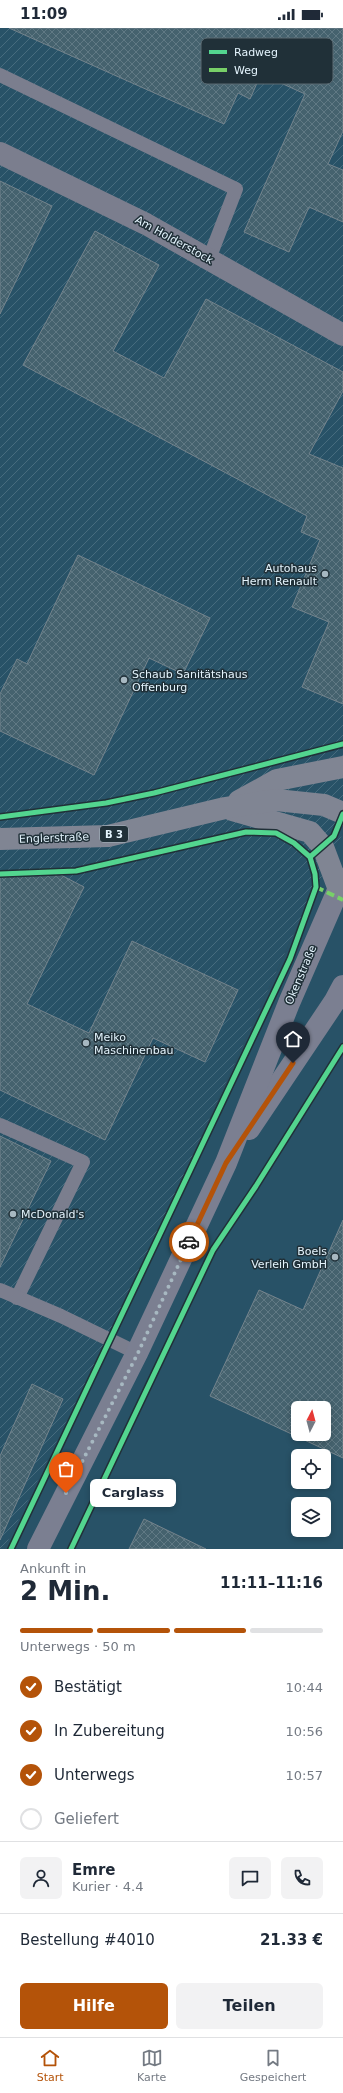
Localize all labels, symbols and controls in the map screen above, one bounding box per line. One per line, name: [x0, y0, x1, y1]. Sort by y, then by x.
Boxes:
text: 11:09: [20, 5, 68, 23]
legend: [201, 38, 333, 84]
text: Radweg: [234, 46, 278, 59]
text: Weg: [234, 64, 258, 77]
street label: Am Holderstock: [133, 213, 216, 267]
place label: Autohaus Herm Renault: [241, 562, 318, 588]
marker: Autohaus Herm Renault: [320, 569, 330, 579]
place label: Schaub Sanitätshaus Offenburg: [132, 668, 248, 694]
marker: Schaub Sanitätshaus Offenburg: [119, 675, 129, 685]
road number: B 3: [100, 826, 128, 842]
street label: Englerstraße: [19, 830, 90, 846]
street label: Okenstraße: [283, 943, 319, 1007]
pin: [276, 1022, 310, 1063]
icon: home: [282, 1028, 304, 1050]
place label: Meiko Maschinenbau: [94, 1031, 173, 1057]
marker: Meiko Maschinenbau: [81, 1038, 91, 1048]
place label: McDonald's: [21, 1208, 85, 1221]
marker: McDonald's: [8, 1209, 18, 1219]
courier: [169, 1222, 209, 1262]
icon: car: [178, 1231, 200, 1253]
place label: Boels Verleih GmbH: [251, 1245, 327, 1271]
marker: Boels Verleih GmbH: [330, 1252, 340, 1262]
north arrow: [291, 1401, 331, 1441]
map controls: [291, 1401, 331, 1537]
button: locate: [291, 1449, 331, 1489]
pin: [49, 1452, 83, 1493]
icon: bag: [55, 1458, 77, 1480]
callout: Carglass: [90, 1479, 176, 1507]
text: Carglass: [102, 1485, 164, 1500]
button: layers: [291, 1497, 331, 1537]
text: Ankunft in: [20, 1561, 86, 1576]
text: 11:11–11:16: [220, 1574, 323, 1592]
text: 2 Min.: [20, 1576, 110, 1606]
text: Unterwegs · 50 m: [20, 1639, 136, 1654]
icon: check: [20, 1676, 42, 1698]
text: Bestätigt: [54, 1678, 122, 1696]
text: 10:44: [286, 1680, 323, 1695]
icon: check: [20, 1720, 42, 1742]
text: In Zubereitung: [54, 1722, 165, 1740]
text: 10:56: [286, 1724, 323, 1739]
icon: check: [20, 1764, 42, 1786]
text: Unterwegs: [54, 1766, 135, 1784]
text: 10:57: [286, 1768, 323, 1783]
text: Geliefert: [54, 1810, 119, 1828]
button: person: [20, 1857, 62, 1899]
button: chat: [229, 1857, 271, 1899]
button: phone: [281, 1857, 323, 1899]
text: Emre: [72, 1861, 115, 1879]
text: Kurier · 4.4: [72, 1879, 144, 1894]
text: Bestellung #4010: [20, 1931, 155, 1949]
text: 21.33 €: [260, 1931, 323, 1949]
button: Hilfe: [20, 1983, 168, 2029]
button: Teilen: [176, 1983, 323, 2029]
tab: Start: [37, 2047, 64, 2084]
tab: Karte: [137, 2047, 166, 2084]
tab: Gespeichert: [240, 2047, 306, 2084]

